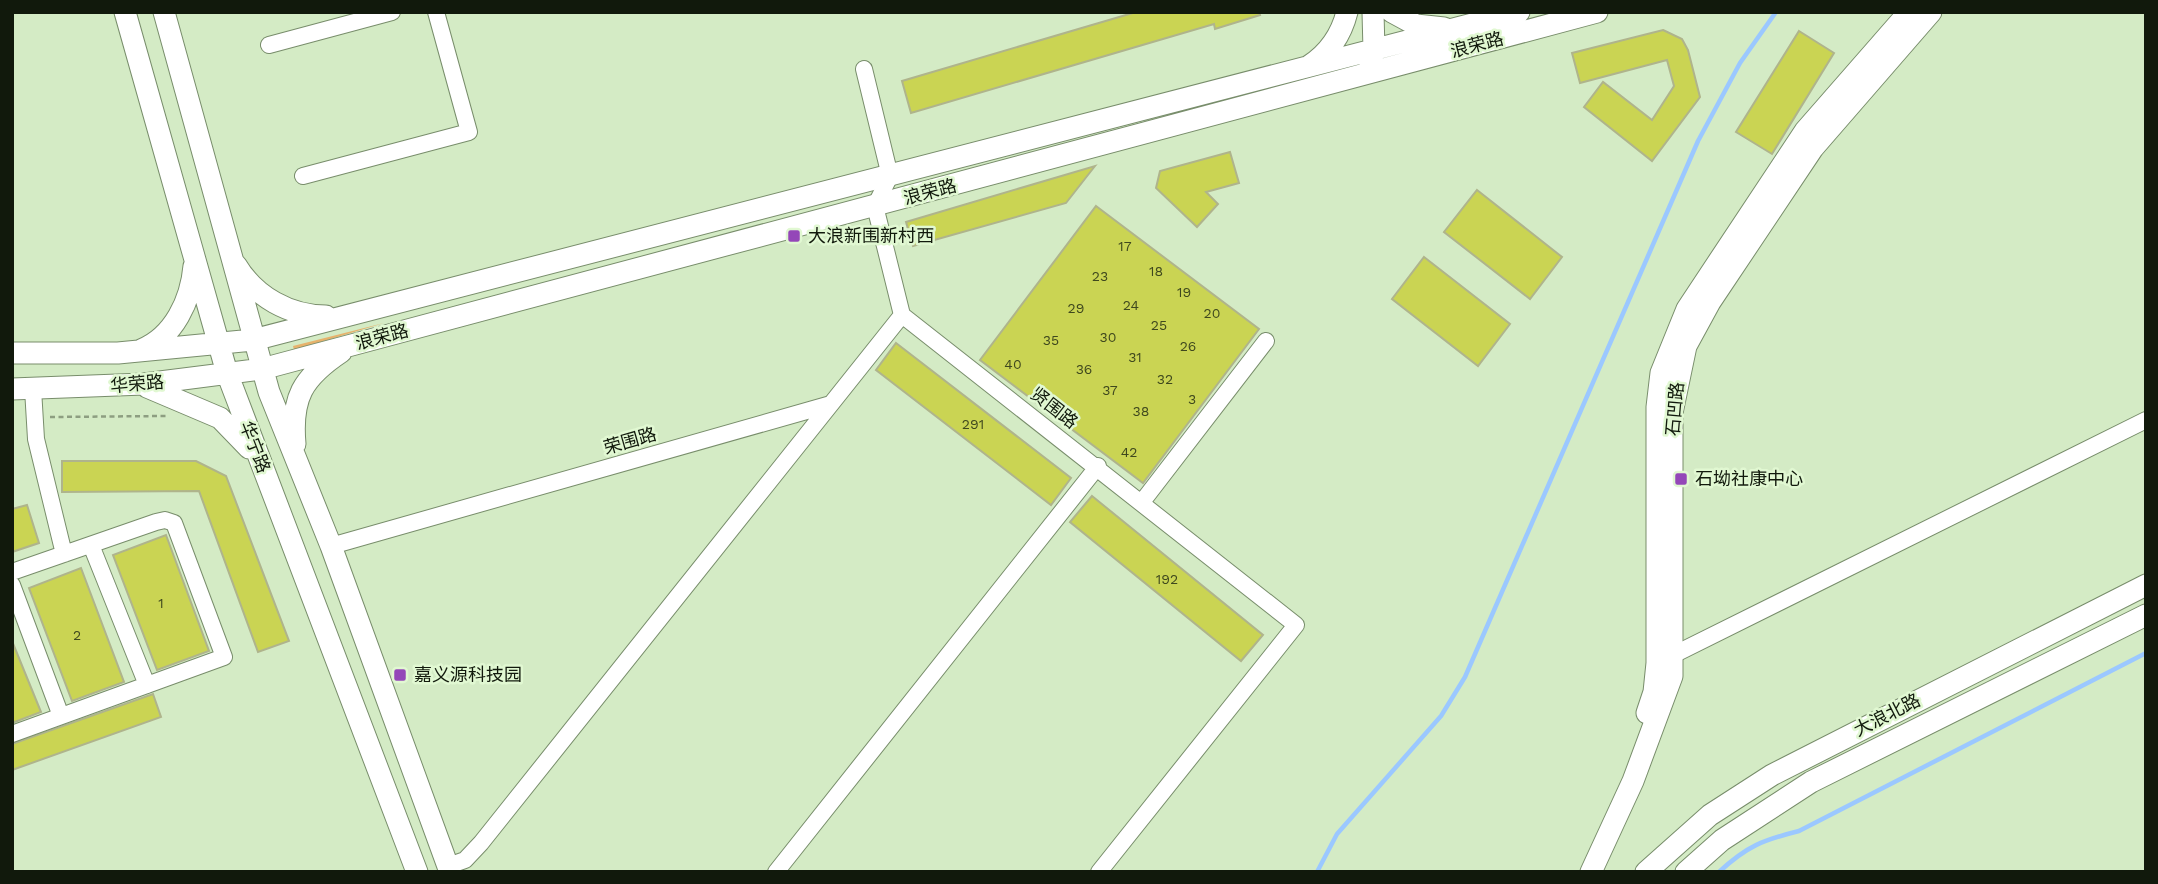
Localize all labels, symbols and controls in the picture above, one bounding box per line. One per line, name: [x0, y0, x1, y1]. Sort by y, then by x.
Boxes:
street label: 浪荣路: [1448, 27, 1506, 62]
street label: 浪荣路: [901, 174, 959, 209]
place label: 大浪新围新村西: [808, 225, 934, 246]
marker: 大浪新围新村西: [786, 228, 802, 244]
house number: 17: [1118, 238, 1132, 254]
house number: 18: [1149, 263, 1163, 279]
house number: 23: [1092, 268, 1108, 284]
house number: 19: [1177, 284, 1191, 300]
house number: 24: [1123, 297, 1139, 313]
house number: 29: [1068, 300, 1084, 316]
house number: 20: [1204, 305, 1220, 321]
house number: 25: [1151, 317, 1167, 333]
street label: 浪荣路: [353, 319, 411, 354]
house number: 30: [1100, 329, 1116, 345]
house number: 35: [1043, 332, 1059, 348]
house number: 26: [1180, 338, 1196, 354]
house number: 31: [1128, 349, 1142, 365]
house number: 40: [1004, 356, 1022, 372]
house number: 36: [1076, 361, 1092, 377]
street label: 华荣路: [109, 371, 165, 396]
house number: 32: [1157, 371, 1173, 387]
street label: 石凹路: [1662, 381, 1687, 437]
house number: 37: [1102, 382, 1118, 398]
street label: 贤围路: [1027, 383, 1082, 433]
house number: 3: [1188, 391, 1196, 407]
house number: 38: [1133, 403, 1149, 419]
house number: 291: [962, 416, 984, 432]
street label: 华宁路: [236, 418, 275, 476]
street label: 荣围路: [601, 423, 659, 458]
house number: 42: [1121, 444, 1137, 460]
place label: 石坳社康中心: [1695, 468, 1803, 489]
marker: 石坳社康中心: [1673, 471, 1689, 487]
house number: 192: [1156, 571, 1178, 587]
house number: 1: [158, 595, 164, 611]
house number: 2: [73, 627, 81, 643]
place label: 嘉义源科技园: [414, 664, 522, 685]
marker: 嘉义源科技园: [392, 667, 408, 683]
street label: 大浪北路: [1850, 689, 1924, 740]

